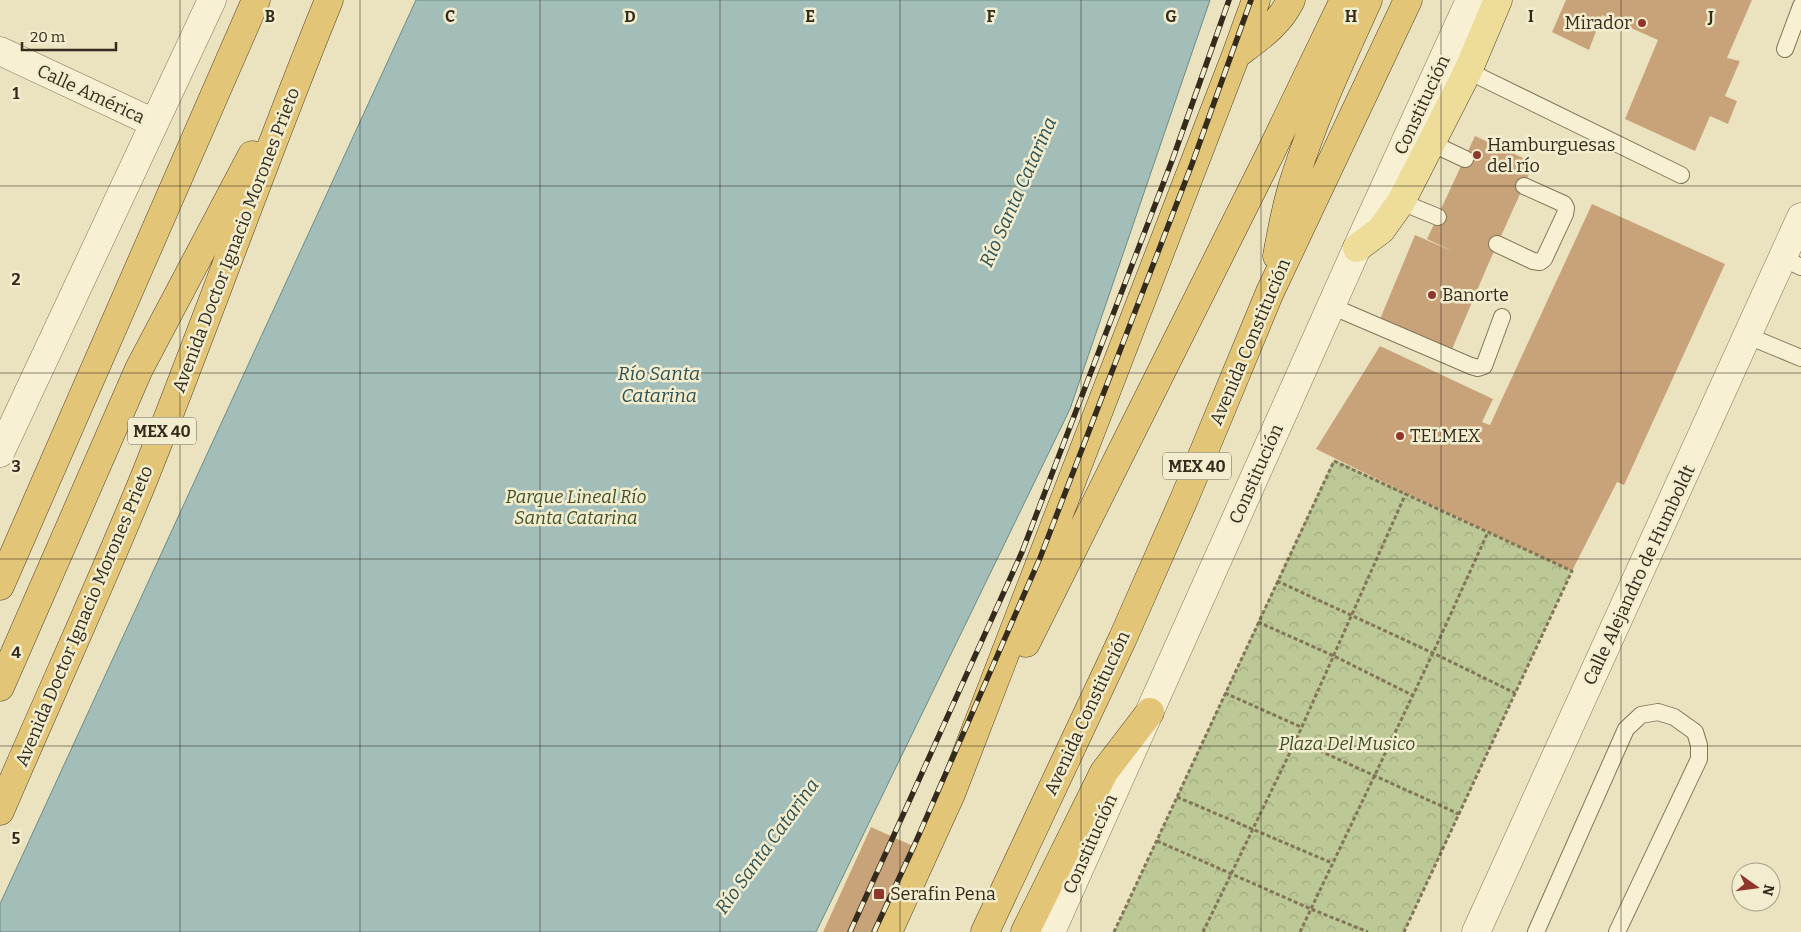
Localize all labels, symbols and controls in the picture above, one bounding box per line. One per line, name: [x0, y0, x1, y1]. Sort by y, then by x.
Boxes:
text: B: [265, 7, 275, 26]
text: C: [445, 7, 455, 26]
text: D: [624, 7, 636, 26]
text: E: [805, 7, 815, 26]
text: F: [987, 7, 996, 26]
text: G: [1165, 7, 1177, 26]
text: H: [1345, 7, 1358, 26]
text: I: [1528, 7, 1534, 26]
text: J: [1707, 7, 1714, 26]
place label: Mirador: [1564, 12, 1632, 34]
marker: Mirador: [1636, 17, 1648, 29]
scale bar: [22, 20, 116, 52]
text: 20 m: [30, 28, 66, 46]
street label: Constitución: [1389, 51, 1455, 158]
street label: Calle América: [34, 59, 148, 129]
text: 1: [13, 84, 20, 103]
street label: Avenida Doctor Ignacio Morones Prieto: [168, 84, 304, 396]
water label: Río Santa Catarina: [975, 113, 1061, 271]
place label: Hamburguesas del río: [1487, 134, 1615, 177]
marker: Hamburguesas del río: [1471, 149, 1483, 161]
street label: Avenida Constitución: [1205, 255, 1295, 429]
text: 2: [11, 270, 21, 289]
place label: Banorte: [1442, 284, 1509, 306]
marker: Banorte: [1426, 289, 1438, 301]
water label: Río Santa Catarina: [618, 362, 700, 407]
road number: MEX 40: [128, 418, 196, 444]
street label: Constitución: [1224, 420, 1288, 527]
place label: TELMEX: [1410, 425, 1481, 447]
marker: TELMEX: [1394, 430, 1406, 442]
road number: MEX 40: [1163, 452, 1231, 480]
text: 3: [11, 457, 21, 476]
street label: Calle Alejandro de Humboldt: [1578, 461, 1700, 689]
street label: Avenida Doctor Ignacio Morones Prieto: [10, 462, 158, 770]
park label: Parque Lineal Río Santa Catarina: [505, 486, 647, 529]
street label: Avenida Constitución: [1039, 627, 1135, 799]
text: 4: [11, 643, 21, 662]
park label: Plaza Del Musico: [1279, 733, 1415, 755]
water label: Río Santa Catarina: [710, 774, 824, 918]
street label: Constitución: [1058, 790, 1122, 897]
text: 5: [12, 829, 21, 848]
north arrow: [1731, 862, 1781, 912]
place label: Serafin Pena: [890, 883, 996, 905]
text: N: [1759, 883, 1778, 898]
marker: Serafin Pena: [872, 887, 886, 901]

